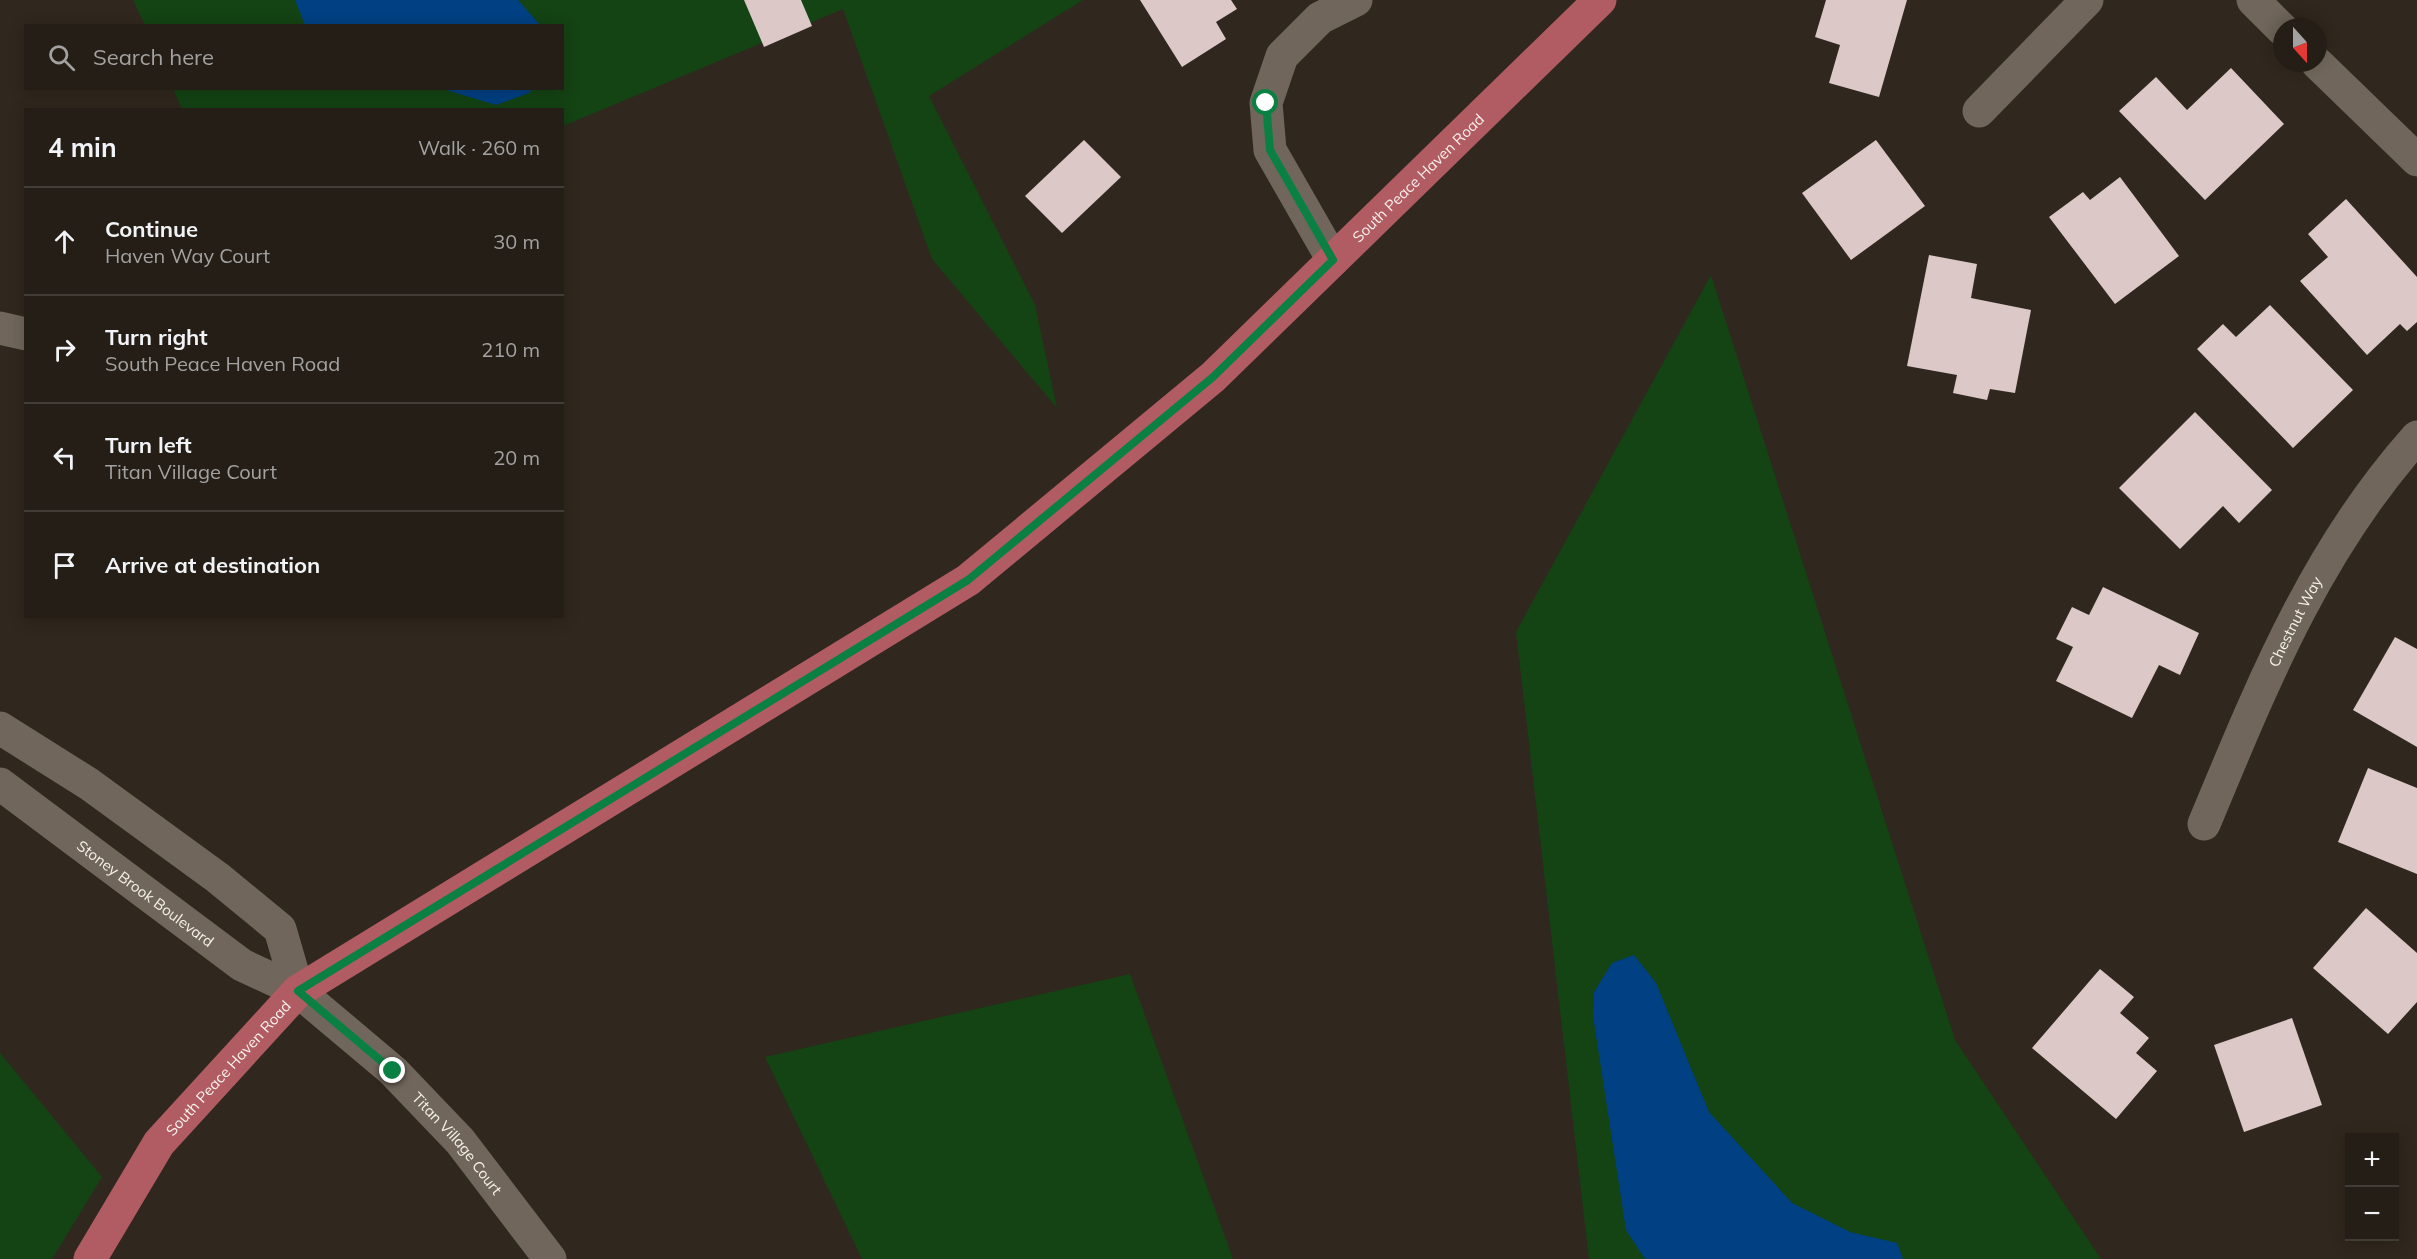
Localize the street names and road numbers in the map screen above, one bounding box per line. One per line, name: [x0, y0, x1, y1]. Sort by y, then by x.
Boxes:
street label: South Peace Haven Road: [1348, 109, 1488, 246]
street label: Chestnut Way: [2264, 573, 2326, 670]
street label: Stoney Brook Boulevard: [73, 836, 218, 950]
street label: South Peace Haven Road: [161, 996, 294, 1139]
street label: Titan Village Court: [408, 1088, 507, 1198]

